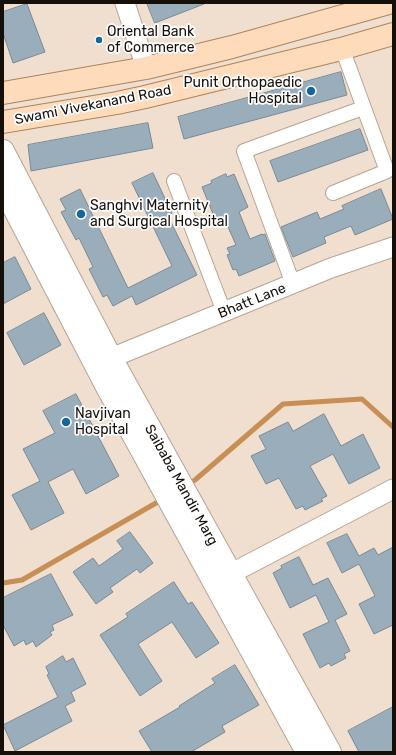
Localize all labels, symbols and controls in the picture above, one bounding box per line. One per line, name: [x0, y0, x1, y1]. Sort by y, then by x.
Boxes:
place label: Oriental Bank of Commerce: [107, 24, 195, 56]
marker: Oriental Bank of Commerce: [94, 35, 104, 45]
place label: Punit Orthopaedic Hospital: [184, 75, 302, 108]
street label: Swami Vivekanand Road: [13, 82, 173, 128]
marker: Punit Orthopaedic Hospital: [305, 85, 317, 97]
place label: Sanghvi Maternity and Surgical Hospital: [90, 198, 228, 230]
marker: Sanghvi Maternity and Surgical Hospital: [75, 208, 87, 220]
street label: Bhatt Lane: [216, 280, 288, 322]
place label: Navjivan Hospital: [75, 406, 131, 438]
marker: Navjivan Hospital: [60, 416, 72, 428]
street label: Saibaba Mandir Marg: [141, 422, 221, 548]

